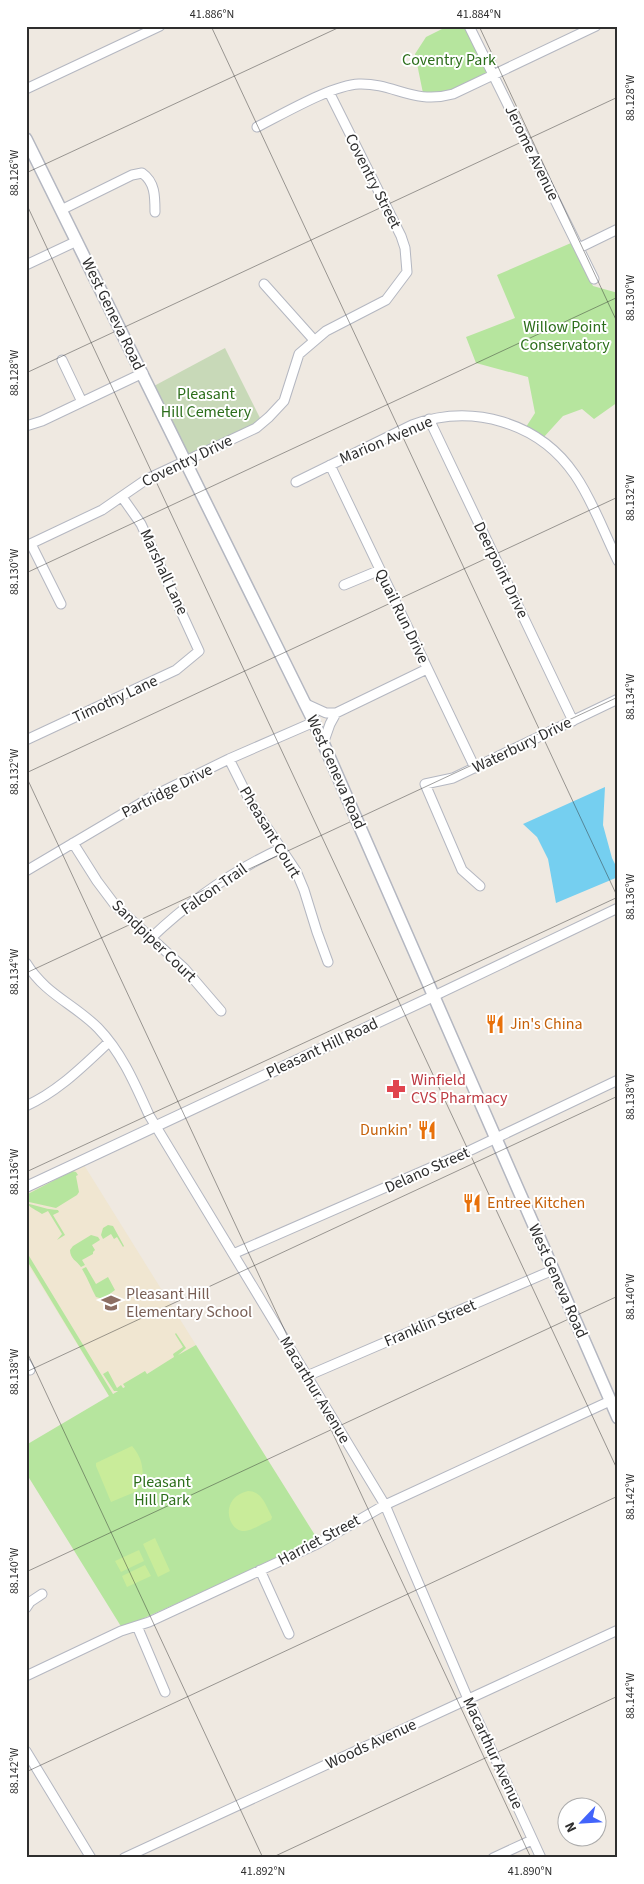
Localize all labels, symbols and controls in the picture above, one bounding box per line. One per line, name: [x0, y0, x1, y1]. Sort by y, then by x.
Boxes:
text: 41.886°N: [190, 6, 234, 23]
text: 41.884°N: [457, 6, 501, 23]
park label: Coventry Park: [402, 49, 496, 71]
text: 88.128°W: [622, 74, 639, 121]
street label: Jerome Avenue: [499, 102, 565, 204]
street label: Coventry Street: [340, 130, 407, 233]
text: 88.126°W: [6, 149, 23, 196]
street label: West Geneva Road: [76, 254, 150, 374]
text: 88.130°W: [622, 274, 639, 321]
park label: Willow Point Conservatory: [520, 316, 610, 356]
text: 88.128°W: [6, 349, 23, 396]
park label: Pleasant Hill Cemetery: [161, 383, 252, 423]
street label: Marion Avenue: [336, 410, 436, 469]
street label: Coventry Drive: [138, 429, 236, 492]
text: 88.132°W: [622, 474, 639, 521]
street label: Deerpoint Drive: [468, 518, 534, 622]
street label: Marshall Lane: [134, 525, 194, 619]
text: 88.130°W: [6, 548, 23, 595]
street label: Quail Run Drive: [370, 565, 435, 667]
street label: Timothy Lane: [69, 670, 161, 728]
text: 88.134°W: [622, 673, 639, 720]
street label: West Geneva Road: [301, 711, 371, 833]
street label: Waterbury Drive: [469, 711, 575, 778]
text: 88.132°W: [6, 748, 23, 795]
street label: Partridge Drive: [118, 759, 216, 823]
street label: Pheasant Court: [234, 782, 306, 882]
street label: Falcon Trail: [176, 858, 252, 920]
text: 88.136°W: [622, 873, 639, 920]
street label: Sandpiper Court: [107, 895, 202, 988]
text: 88.134°W: [6, 948, 23, 995]
street label: Pleasant Hill Road: [262, 1012, 382, 1084]
restaurant icon: Jin's China: [484, 1013, 506, 1035]
place label: Jin's China: [510, 1013, 583, 1035]
place label: Winfield CVS Pharmacy: [411, 1069, 508, 1109]
text: 88.138°W: [622, 1073, 639, 1120]
pharmacy icon: Winfield CVS Pharmacy: [385, 1078, 407, 1100]
place label: Dunkin': [360, 1119, 412, 1141]
restaurant icon: Dunkin': [416, 1119, 438, 1141]
street label: Delano Street: [381, 1141, 473, 1198]
text: 88.136°W: [6, 1148, 23, 1195]
restaurant icon: Entree Kitchen: [461, 1192, 483, 1214]
place label: Entree Kitchen: [487, 1192, 585, 1214]
street label: West Geneva Road: [523, 1220, 593, 1342]
text: 88.140°W: [622, 1273, 639, 1320]
place label: Pleasant Hill Elementary School: [126, 1283, 252, 1323]
school or university icon: Pleasant Hill Elementary School: [100, 1292, 122, 1314]
street label: Franklin Street: [381, 1294, 480, 1352]
street label: Macarthur Avenue: [274, 1332, 356, 1448]
text: 88.138°W: [6, 1348, 23, 1395]
park label: Pleasant Hill Park: [133, 1471, 192, 1511]
text: 88.142°W: [622, 1473, 639, 1520]
street label: Harriet Street: [274, 1509, 364, 1571]
text: 88.140°W: [6, 1547, 23, 1594]
text: 88.144°W: [622, 1672, 639, 1719]
street label: Macarthur Avenue: [457, 1693, 529, 1813]
street label: Woods Avenue: [322, 1713, 420, 1775]
text: 88.142°W: [6, 1747, 23, 1794]
north arrow: [556, 1796, 606, 1846]
text: N: [560, 1819, 582, 1836]
text: 41.892°N: [241, 1863, 285, 1880]
text: 41.890°N: [508, 1863, 552, 1880]

